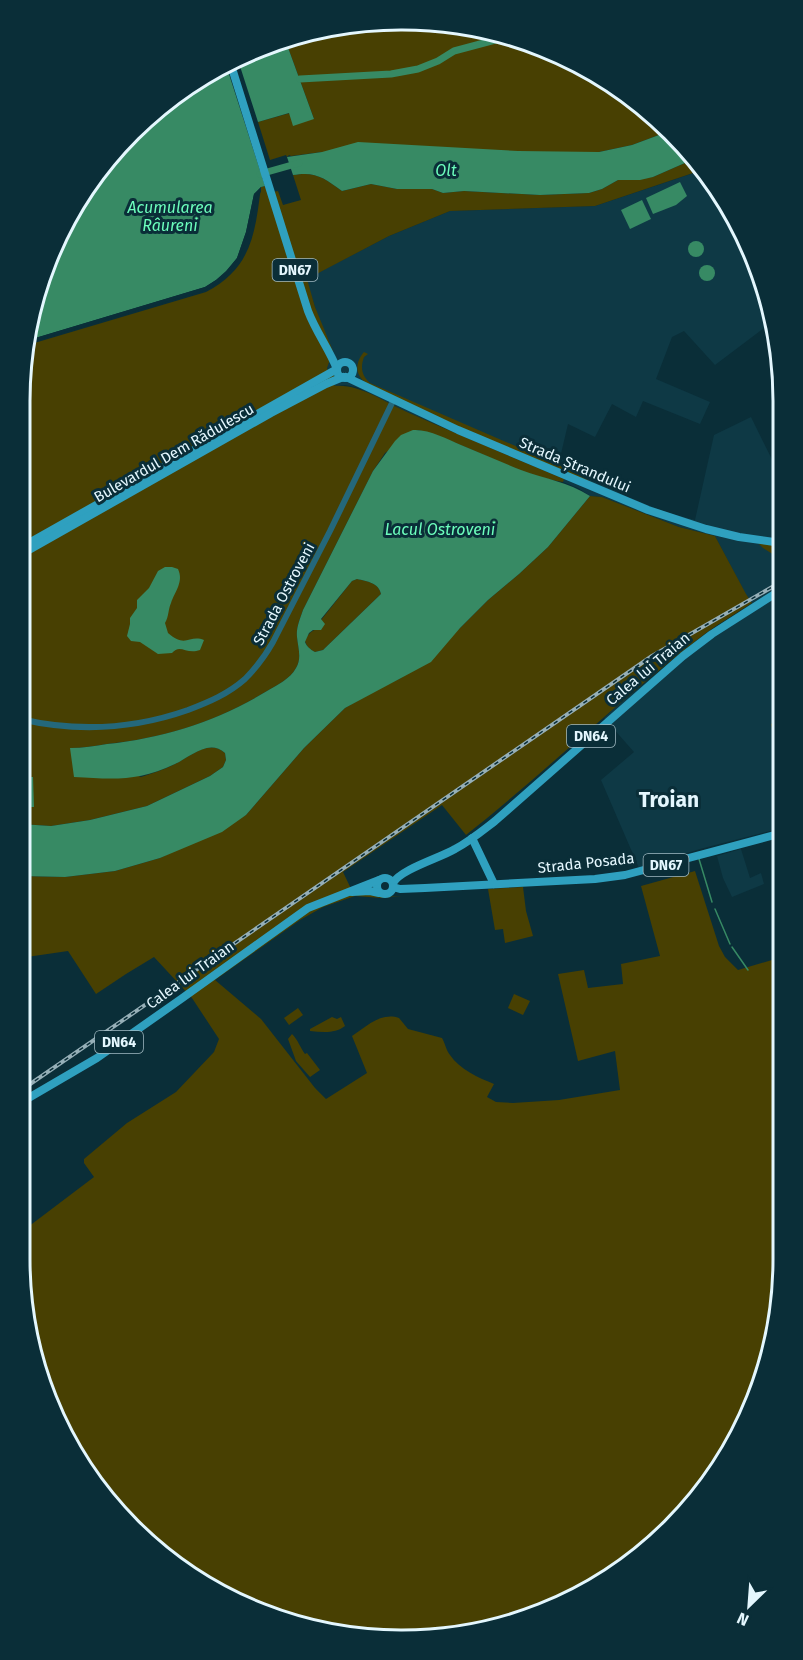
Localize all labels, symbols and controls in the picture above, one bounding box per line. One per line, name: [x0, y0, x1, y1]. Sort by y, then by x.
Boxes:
water label: Olt: [435, 161, 457, 180]
water label: Acumularea Râureni: [126, 198, 213, 235]
road number: DN67: [272, 259, 318, 281]
street label: Bulevardul Dem Rădulescu: [91, 400, 257, 506]
street label: Strada Ștrandului: [516, 433, 633, 497]
water label: Lacul Ostroveni: [385, 520, 496, 539]
street label: Strada Ostroveni: [249, 540, 319, 648]
street label: Calea lui Traian: [602, 629, 694, 709]
road number: DN64: [567, 725, 615, 747]
district label: Troian: [639, 787, 699, 813]
street label: Strada Posada: [537, 849, 635, 877]
road number: DN67: [644, 854, 688, 876]
street label: Calea lui Traian: [143, 937, 237, 1013]
road number: DN64: [95, 1031, 143, 1053]
north arrow: [719, 1576, 779, 1636]
text: N: [734, 1608, 752, 1630]

